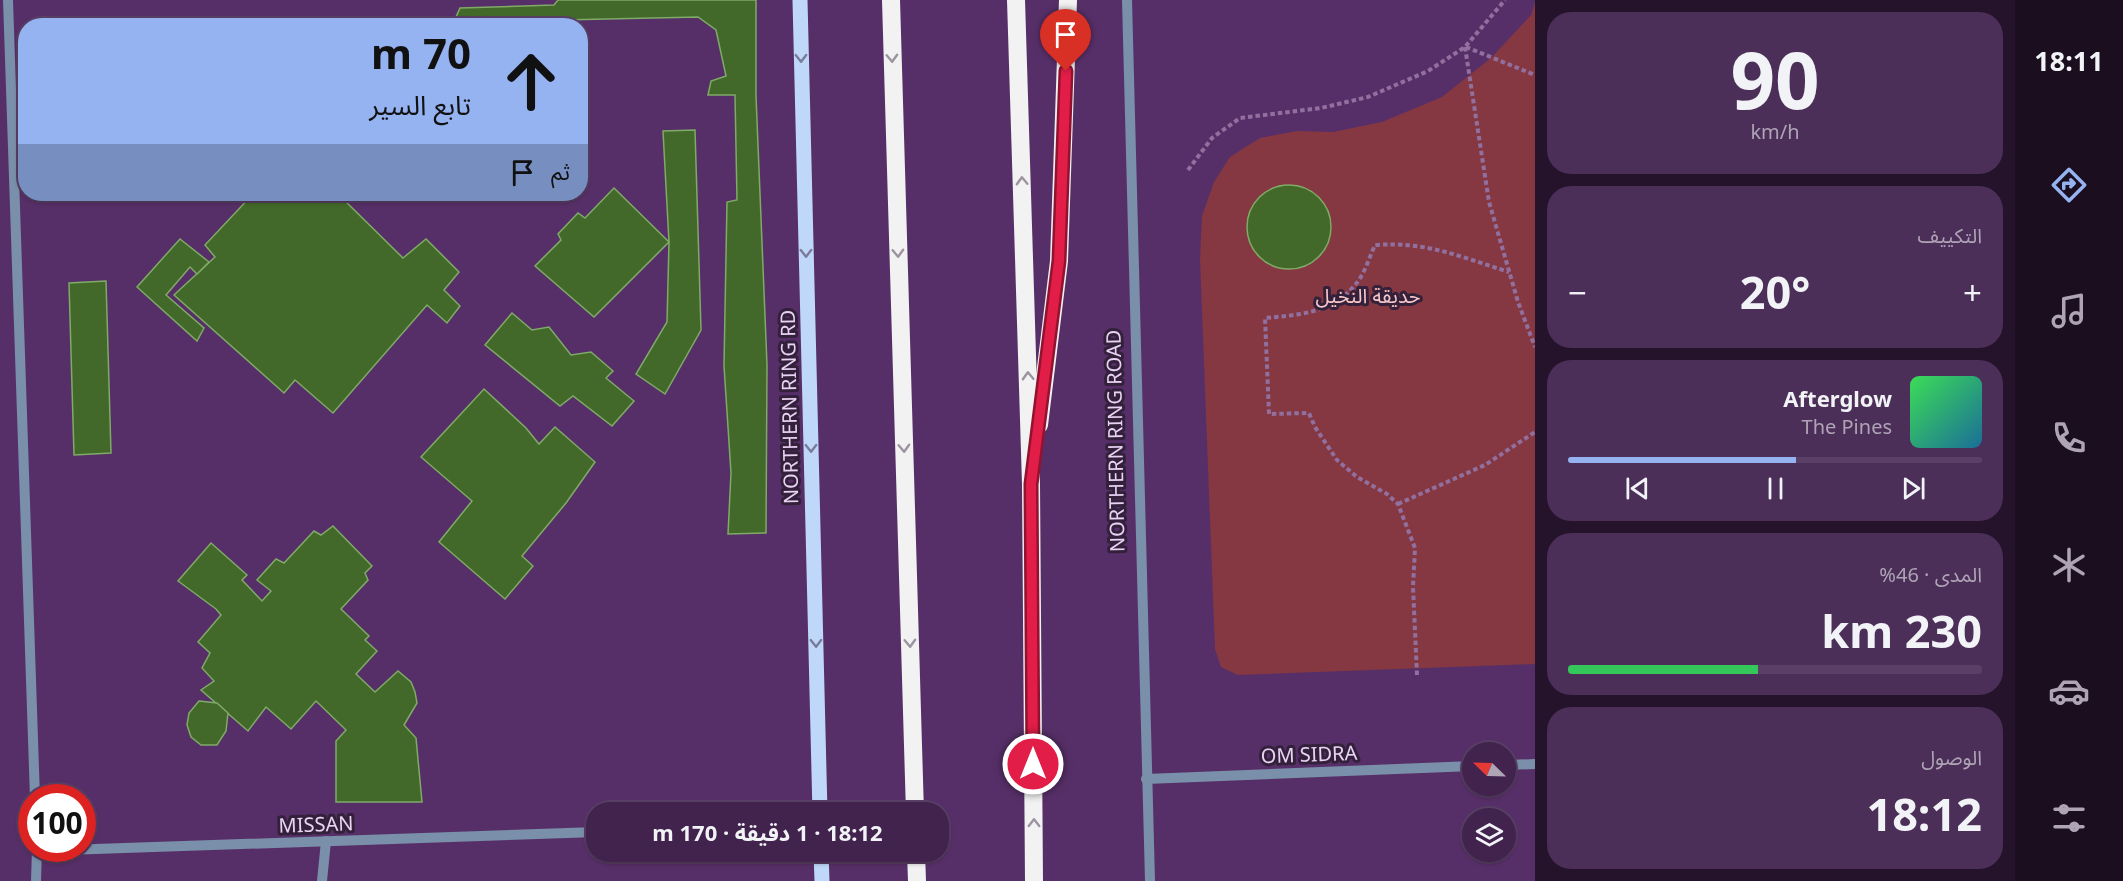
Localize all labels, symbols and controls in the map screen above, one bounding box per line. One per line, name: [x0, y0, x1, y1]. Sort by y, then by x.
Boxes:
pin: [1040, 9, 1091, 71]
icon: arrive: [1049, 18, 1082, 51]
text: 70 m: [371, 24, 471, 81]
text: 90: [1730, 26, 1820, 132]
icon: ahead: [492, 42, 570, 120]
text: 18:11: [2034, 42, 2104, 79]
one-way arrow: [795, 54, 808, 63]
one-way arrow: [886, 54, 899, 63]
text: تابع السير: [369, 86, 471, 123]
text: km/h: [1750, 118, 1800, 145]
icon: arrive: [506, 156, 539, 189]
text: ثم: [551, 156, 570, 186]
icon: directions: [2048, 164, 2090, 206]
one-way arrow: [1015, 176, 1028, 185]
text: التكييف: [1918, 222, 1982, 249]
one-way arrow: [800, 249, 812, 258]
one-way arrow: [892, 249, 905, 258]
text: 20°: [1740, 261, 1810, 322]
text: −: [1568, 270, 1587, 315]
text: +: [1963, 270, 1982, 315]
park label: حديقة النخيل: [1316, 282, 1420, 309]
icon: music: [2048, 290, 2090, 332]
street label: NORTHERN RING RD: [774, 310, 804, 504]
street label: NORTHERN RING ROAD: [1100, 330, 1130, 552]
one-way arrow: [1022, 371, 1034, 380]
text: Afterglow: [1783, 383, 1892, 413]
text: The Pines: [1802, 413, 1892, 440]
icon: phone: [2048, 417, 2090, 459]
one-way arrow: [805, 444, 817, 453]
one-way arrow: [898, 444, 911, 453]
icon: previous: [1621, 472, 1654, 505]
icon: pause: [1759, 472, 1792, 505]
icon: next: [1897, 472, 1930, 505]
icon: climate: [2048, 544, 2090, 586]
text: المدى · 46%: [1879, 561, 1982, 588]
text: 230 km: [1821, 600, 1982, 661]
one-way arrow: [809, 639, 822, 648]
one-way arrow: [904, 639, 916, 648]
icon: car: [2048, 670, 2090, 712]
position arrow: [1001, 732, 1065, 796]
street label: OM SIDRA: [1260, 739, 1358, 769]
north arrow: [1462, 742, 1516, 796]
map controls: [1462, 742, 1516, 862]
text: الوصول: [1921, 744, 1982, 771]
text: 18:12: [1866, 783, 1982, 844]
speed limit sign: 100: [18, 784, 96, 862]
icon: filters: [2048, 797, 2090, 839]
button: layers: [1462, 808, 1516, 862]
street label: MISSAN: [278, 809, 354, 839]
text: 18:12 · 1 دقيقة · 170 m: [652, 817, 883, 847]
one-way arrow: [1027, 818, 1040, 827]

